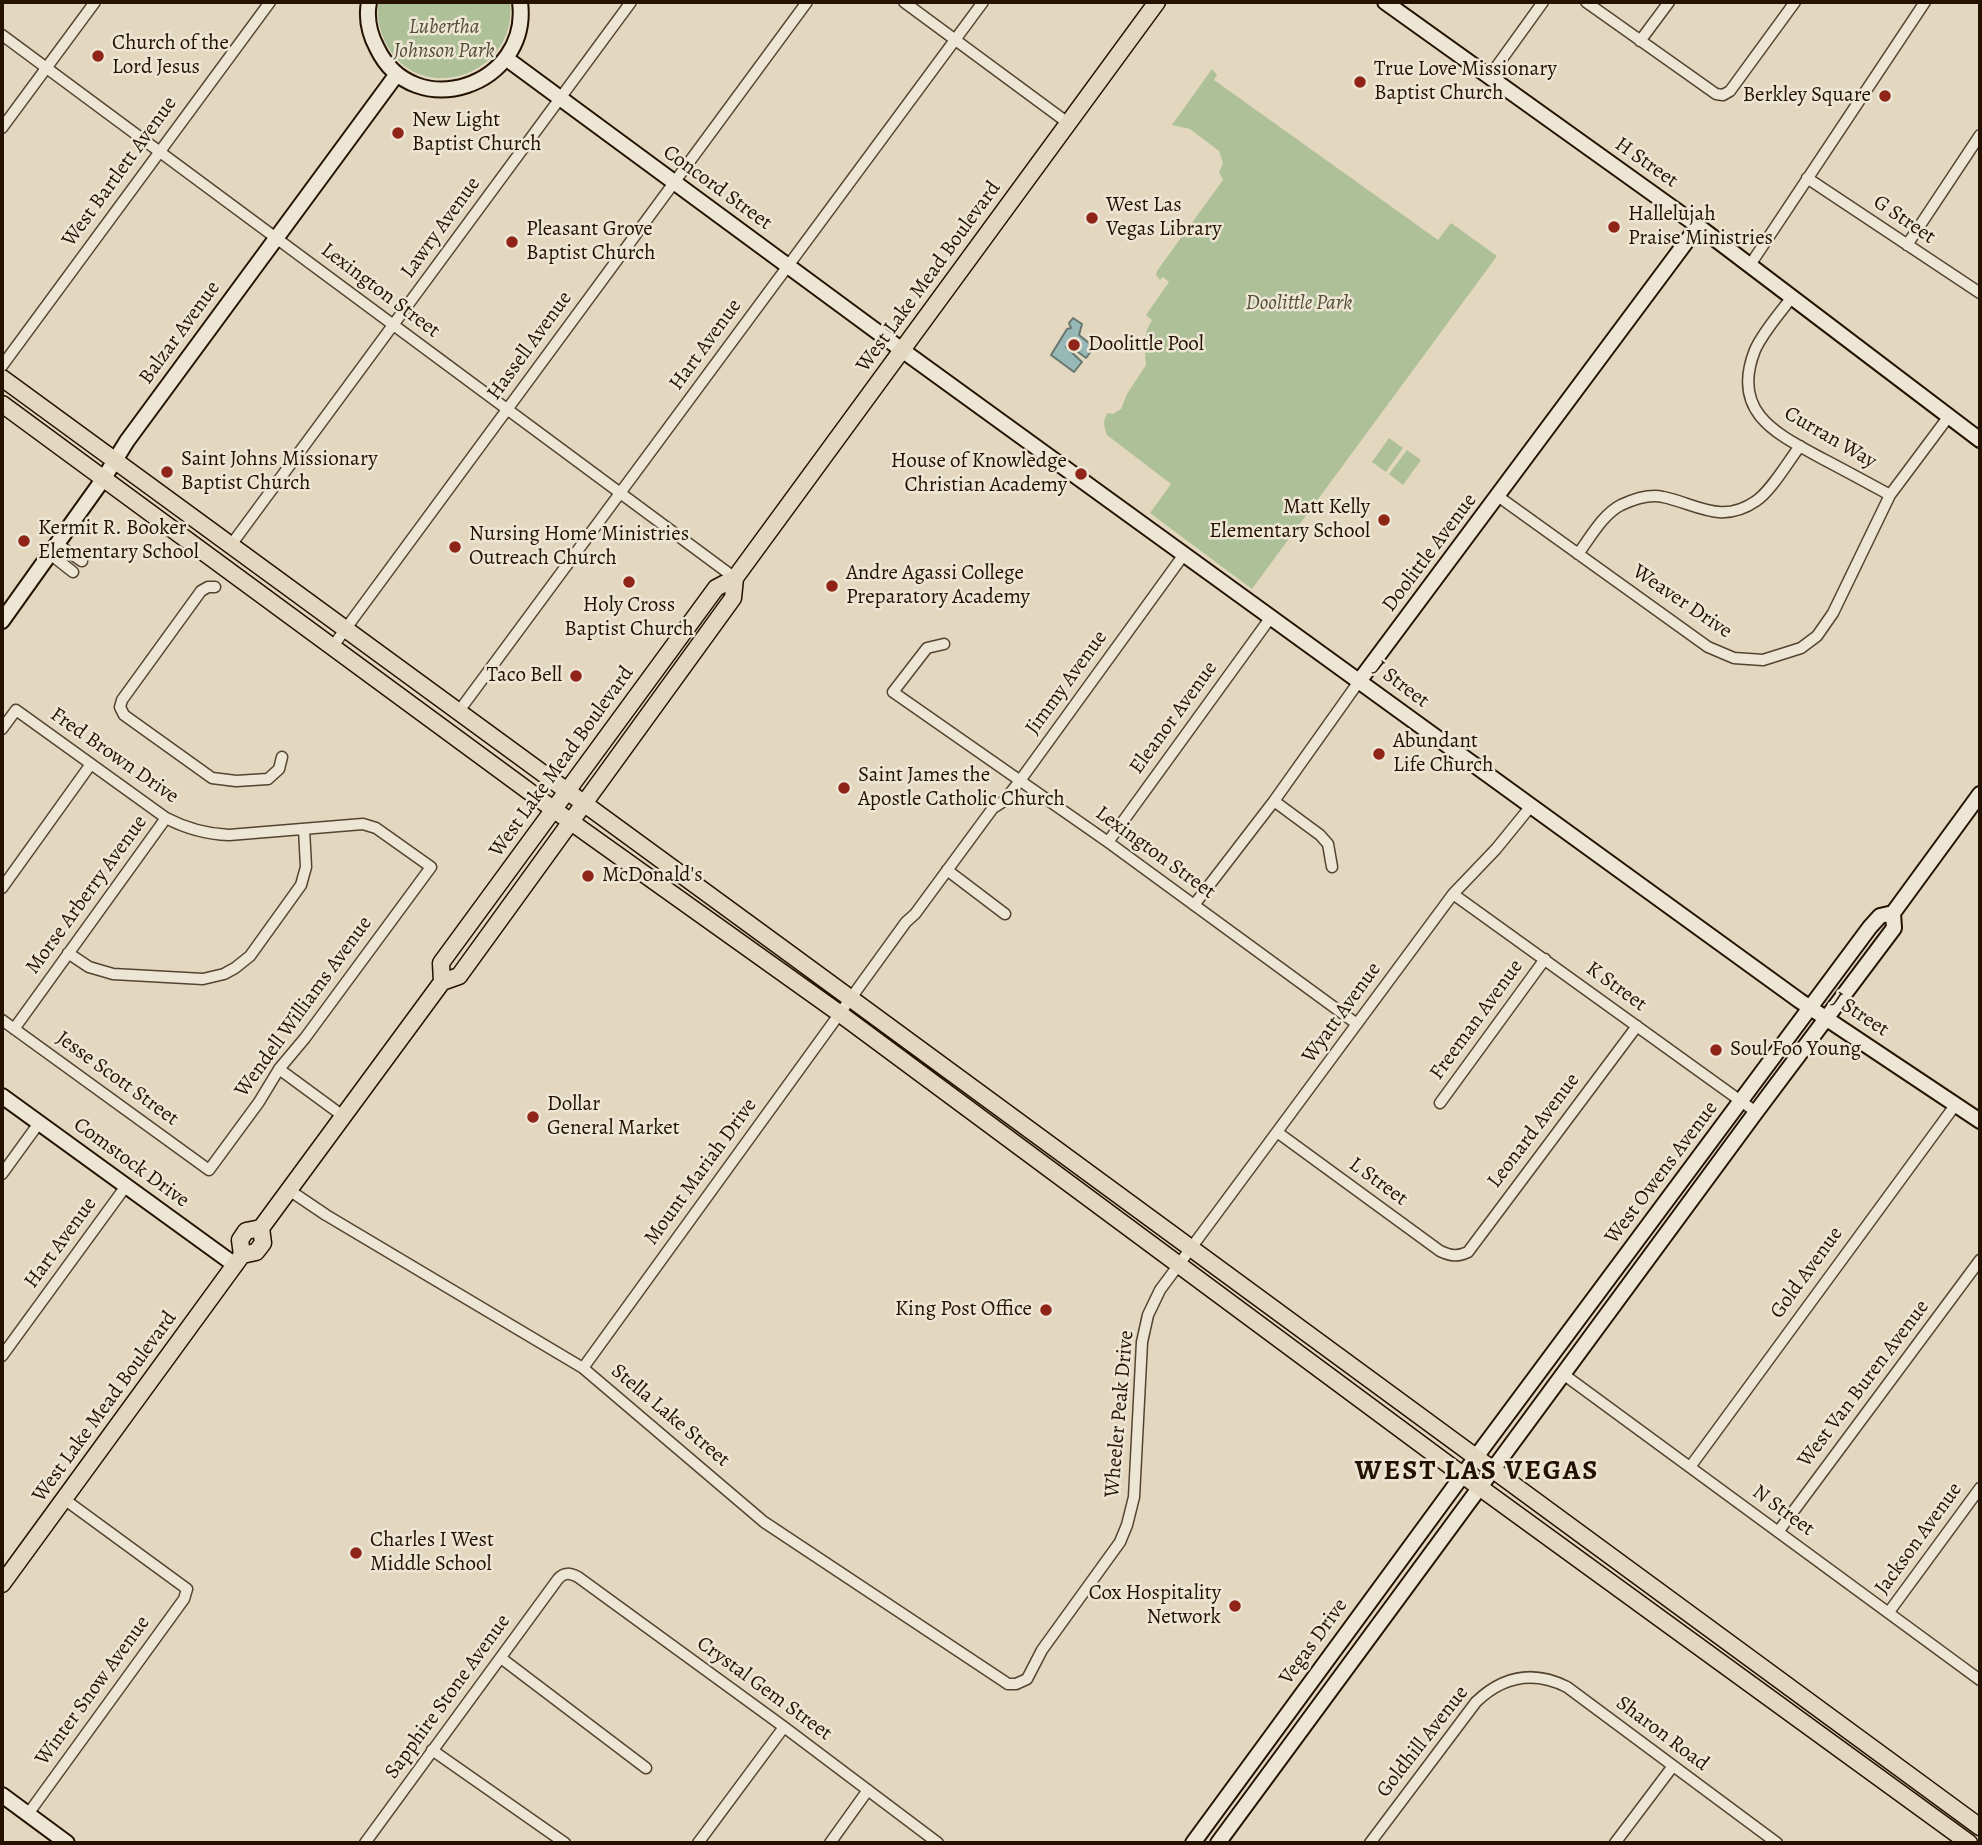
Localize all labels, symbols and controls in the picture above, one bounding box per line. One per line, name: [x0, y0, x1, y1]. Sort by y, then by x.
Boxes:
park label: Lubertha Johnson Park: [393, 15, 495, 65]
place label: Church of the Lord Jesus: [112, 31, 229, 81]
marker: Church of the Lord Jesus: [90, 48, 106, 64]
place label: True Love Missionary Baptist Church: [1374, 57, 1557, 107]
marker: True Love Missionary Baptist Church: [1352, 74, 1368, 90]
place label: Berkley Square: [1743, 83, 1871, 109]
marker: Berkley Square: [1877, 88, 1893, 104]
street label: West Bartlett Avenue: [57, 92, 183, 252]
place label: New Light Baptist Church: [412, 108, 541, 158]
marker: New Light Baptist Church: [390, 125, 406, 141]
street label: H Street: [1609, 132, 1683, 194]
street label: Concord Street: [658, 140, 776, 236]
street label: Lawry Avenue: [396, 172, 486, 284]
street label: West Lake Mead Boulevard: [851, 177, 1007, 377]
street label: G Street: [1868, 190, 1940, 250]
place label: West Las Vegas Library: [1106, 193, 1222, 243]
place label: Hallelujah Praise Ministries: [1628, 202, 1773, 252]
marker: West Las Vegas Library: [1084, 210, 1100, 226]
place label: Pleasant Grove Baptist Church: [526, 217, 655, 267]
marker: Hallelujah Praise Ministries: [1606, 219, 1622, 235]
marker: Pleasant Grove Baptist Church: [504, 234, 520, 250]
street label: Lexington Street: [316, 238, 444, 344]
street label: Balzar Avenue: [134, 276, 226, 390]
street label: Hassell Avenue: [482, 287, 578, 405]
park label: Doolittle Park: [1246, 291, 1352, 317]
street label: Hart Avenue: [664, 294, 748, 396]
place label: Doolittle Pool: [1088, 332, 1204, 358]
marker: Doolittle Pool: [1066, 337, 1082, 353]
street label: Curran Way: [1779, 401, 1881, 475]
place label: Saint Johns Missionary Baptist Church: [181, 447, 378, 497]
place label: House of Knowledge Christian Academy: [891, 449, 1067, 499]
marker: Saint Johns Missionary Baptist Church: [159, 464, 175, 480]
marker: House of Knowledge Christian Academy: [1073, 466, 1089, 482]
street label: Doolittle Avenue: [1377, 489, 1483, 617]
place label: Matt Kelly Elementary School: [1209, 495, 1370, 545]
marker: Matt Kelly Elementary School: [1376, 512, 1392, 528]
place label: Kermit R. Booker Elementary School: [38, 516, 199, 566]
place label: Nursing Home Ministries Outreach Church: [469, 522, 689, 572]
marker: Kermit R. Booker Elementary School: [16, 533, 32, 549]
marker: Nursing Home Ministries Outreach Church: [447, 539, 463, 555]
street label: Weaver Drive: [1627, 560, 1737, 644]
place label: Andre Agassi College Preparatory Academy: [846, 561, 1030, 611]
marker: Holy Cross Baptist Church: [621, 574, 637, 590]
marker: Andre Agassi College Preparatory Academy: [824, 578, 840, 594]
place label: Holy Cross Baptist Church: [564, 593, 694, 643]
street label: Jimmy Avenue: [1021, 626, 1113, 740]
street label: J Street: [1368, 656, 1434, 714]
street label: Eleanor Avenue: [1125, 657, 1223, 779]
street label: West Lake Mead Boulevard: [484, 662, 640, 862]
place label: Taco Bell: [487, 663, 562, 689]
marker: Taco Bell: [568, 668, 584, 684]
street label: Fred Brown Drive: [45, 702, 183, 810]
place label: Abundant Life Church: [1393, 729, 1493, 779]
marker: Abundant Life Church: [1371, 746, 1387, 762]
place label: Saint James the Apostle Catholic Church: [858, 763, 1065, 813]
marker: Saint James the Apostle Catholic Church: [836, 780, 852, 796]
street label: Lexington Street: [1090, 801, 1220, 905]
street label: Morse Arberry Avenue: [21, 811, 153, 979]
place label: McDonald's: [602, 863, 703, 889]
marker: McDonald's: [580, 868, 596, 884]
street label: Wendell Williams Avenue: [230, 912, 378, 1102]
street label: Freeman Avenue: [1425, 955, 1529, 1085]
street label: K Street: [1581, 957, 1651, 1017]
street label: Wyatt Avenue: [1297, 958, 1387, 1068]
street label: J Street: [1827, 987, 1893, 1043]
street label: Jesse Scott Street: [51, 1026, 183, 1132]
place label: Soul Foo Young: [1730, 1037, 1861, 1063]
marker: Soul Foo Young: [1708, 1042, 1724, 1058]
street label: Leonard Avenue: [1483, 1068, 1585, 1194]
place label: Dollar General Market: [547, 1092, 680, 1142]
street label: Mount Mariah Drive: [639, 1094, 763, 1250]
street label: West Owens Avenue: [1600, 1097, 1724, 1249]
marker: Dollar General Market: [525, 1109, 541, 1125]
street label: Comstock Drive: [68, 1113, 194, 1213]
street label: L Street: [1344, 1152, 1412, 1212]
street label: Hart Avenue: [19, 1192, 103, 1294]
street label: Gold Avenue: [1765, 1222, 1849, 1324]
street label: West Van Buren Avenue: [1793, 1295, 1935, 1473]
place label: King Post Office: [895, 1297, 1032, 1323]
marker: King Post Office: [1038, 1302, 1054, 1318]
street label: West Lake Mead Boulevard: [27, 1307, 183, 1507]
street label: Wheeler Peak Drive: [1100, 1329, 1140, 1499]
street label: Stella Lake Street: [605, 1359, 735, 1473]
district label: WEST LAS VEGAS: [1356, 1455, 1598, 1489]
street label: Jackson Avenue: [1870, 1478, 1968, 1600]
street label: N Street: [1747, 1480, 1819, 1542]
place label: Charles I West Middle School: [370, 1528, 494, 1578]
marker: Charles I West Middle School: [348, 1545, 364, 1561]
place label: Cox Hospitality Network: [1089, 1581, 1221, 1631]
street label: Vegas Drive: [1274, 1594, 1354, 1690]
marker: Cox Hospitality Network: [1227, 1598, 1243, 1614]
street label: Sapphire Stone Avenue: [380, 1610, 516, 1784]
street label: Winter Snow Avenue: [30, 1611, 156, 1771]
street label: Crystal Gem Street: [691, 1631, 837, 1747]
street label: Goldhill Avenue: [1372, 1681, 1474, 1803]
street label: Sharon Road: [1611, 1691, 1713, 1777]

